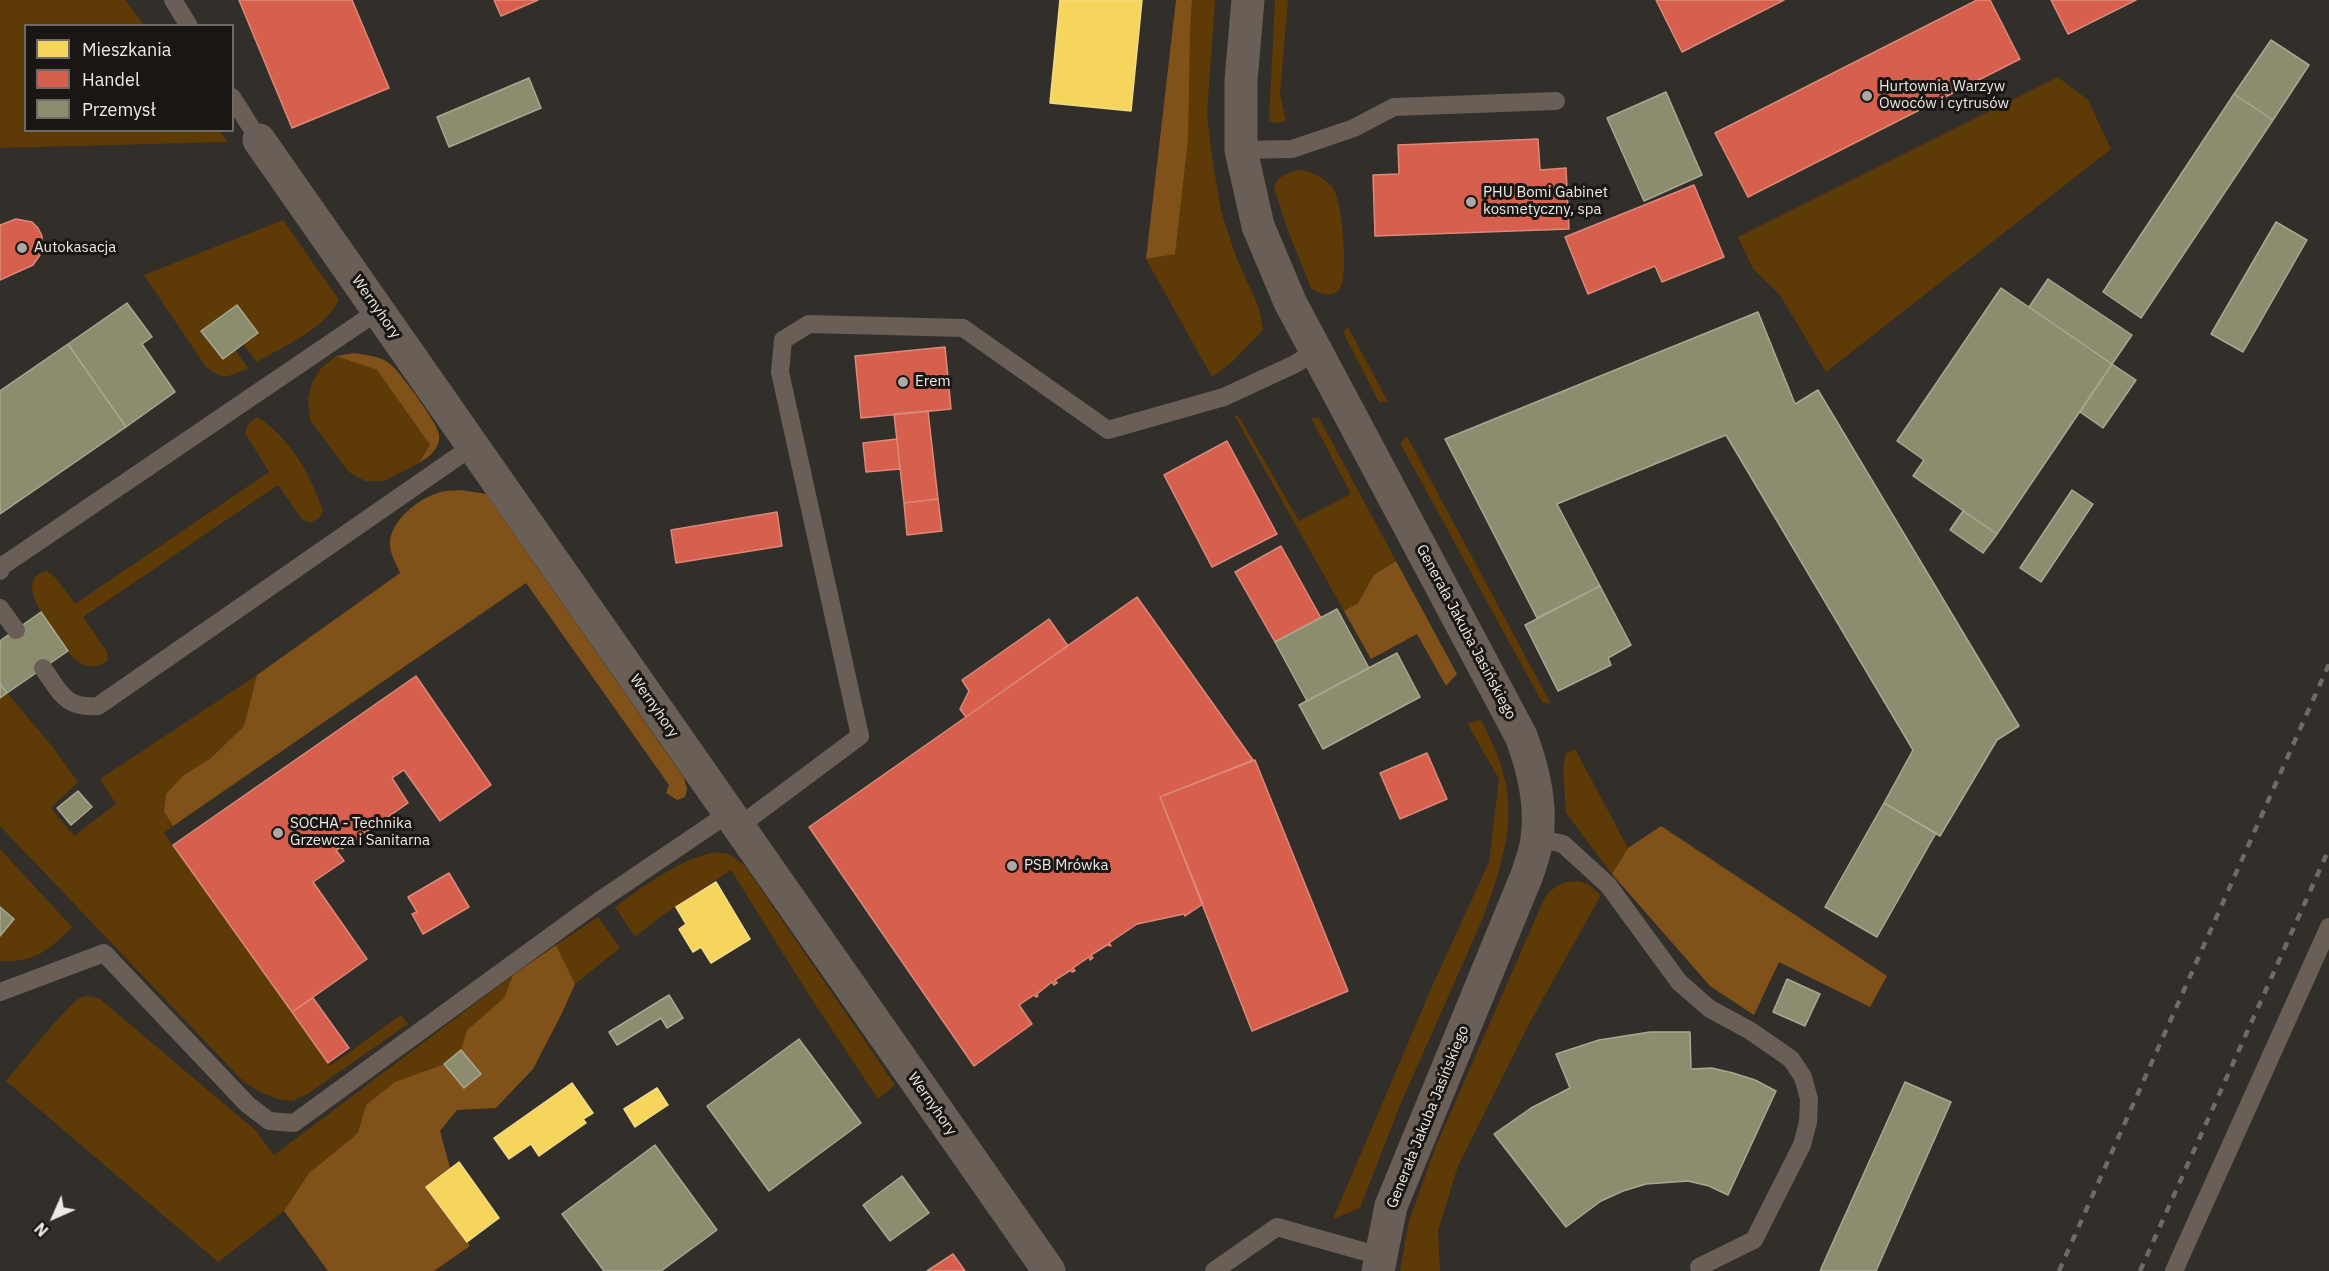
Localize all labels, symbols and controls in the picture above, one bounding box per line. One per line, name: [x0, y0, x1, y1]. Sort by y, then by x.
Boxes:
legend: [24, 24, 234, 132]
text: Mieszkania: [82, 38, 171, 61]
text: Handel: [82, 68, 140, 91]
place label: Hurtownia Warzyw Owoców i cytrusów: [1879, 78, 2009, 113]
marker: Hurtownia Warzyw Owoców i cytrusów: [1860, 89, 1874, 103]
text: Przemysł: [82, 98, 156, 121]
place label: PHU Bomi Gabinet kosmetyczny, spa: [1483, 184, 1608, 219]
marker: PHU Bomi Gabinet kosmetyczny, spa: [1464, 195, 1478, 209]
place label: Autokasacja: [34, 239, 116, 257]
marker: Autokasacja: [15, 241, 29, 255]
street label: Wernyhory: [348, 272, 404, 342]
place label: Erem: [915, 373, 951, 391]
marker: Erem: [896, 375, 910, 389]
street label: Generała Jakuba Jasińskiego: [1412, 541, 1520, 723]
street label: Wernyhory: [626, 671, 682, 741]
place label: SOCHA - Technika Grzewcza i Sanitarna: [290, 815, 430, 850]
marker: SOCHA - Technika Grzewcza i Sanitarna: [271, 826, 285, 840]
place label: PSB Mrówka: [1024, 857, 1108, 875]
marker: PSB Mrówka: [1005, 859, 1019, 873]
street label: Generała Jakuba Jasińskiego: [1383, 1023, 1473, 1211]
street label: Wernyhory: [904, 1069, 960, 1139]
north arrow: [24, 1187, 84, 1247]
text: N: [30, 1219, 52, 1241]

